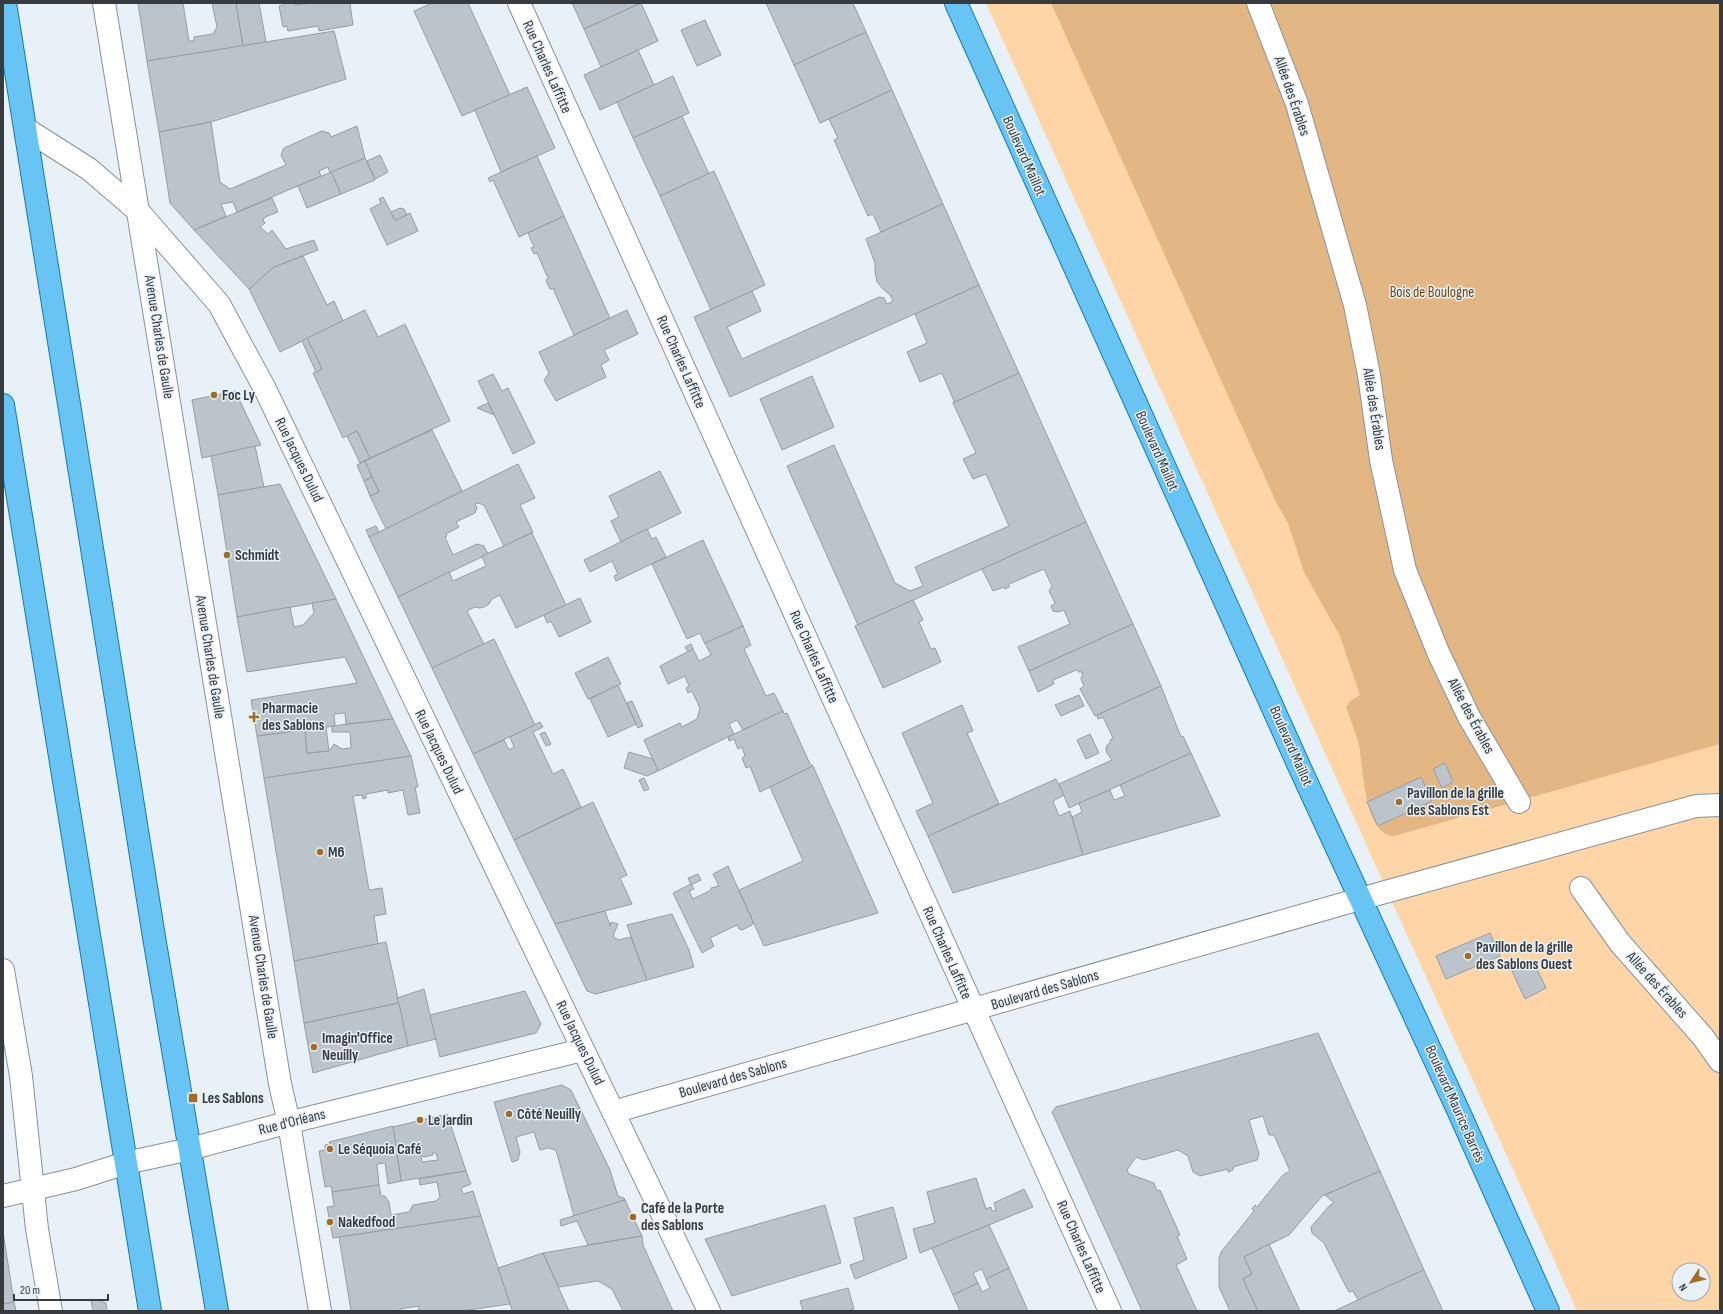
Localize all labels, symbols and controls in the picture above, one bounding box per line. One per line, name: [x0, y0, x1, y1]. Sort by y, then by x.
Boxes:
street label: Rue Charles Laffitte: [518, 18, 576, 116]
street label: Allée des Érables: [1269, 53, 1315, 138]
street label: Boulevard Maillot: [998, 113, 1050, 199]
street label: Avenue Charles de Gaulle: [140, 273, 178, 400]
park label: Bois de Boulogne: [1390, 283, 1474, 302]
street label: Rue Charles Laffitte: [652, 313, 710, 411]
street label: Allée des Érables: [1358, 365, 1390, 452]
place label: Foc Ly: [222, 386, 256, 405]
marker: Foc Ly: [209, 390, 219, 400]
street label: Boulevard Maillot: [1131, 408, 1183, 494]
street label: Rue Jacques Dulud: [270, 415, 328, 505]
place label: Schmidt: [235, 546, 279, 565]
marker: Schmidt: [222, 550, 232, 560]
street label: Avenue Charles de Gaulle: [191, 593, 229, 720]
street label: Rue Charles Laffitte: [785, 608, 843, 706]
street label: Allée des Érables: [1443, 674, 1499, 757]
place label: Pharmacie des Sablons: [262, 699, 325, 735]
street label: Boulevard Maillot: [1265, 703, 1317, 789]
street label: Rue Jacques Dulud: [410, 707, 468, 797]
marker: Pharmacie des Sablons: [249, 712, 259, 722]
place label: Pavillon de la grille des Sablons Est: [1407, 784, 1504, 820]
marker: Pavillon de la grille des Sablons Est: [1394, 797, 1404, 807]
place label: M6: [328, 843, 345, 862]
marker: M6: [315, 847, 325, 857]
street label: Rue Charles Laffitte: [918, 904, 976, 1002]
street label: Avenue Charles de Gaulle: [244, 913, 282, 1040]
place label: Pavillon de la grille des Sablons Ouest: [1476, 938, 1573, 974]
street label: Allée des Érables: [1621, 947, 1692, 1022]
marker: Pavillon de la grille des Sablons Ouest: [1463, 951, 1473, 961]
street label: Boulevard des Sablons: [989, 966, 1101, 1014]
street label: Rue Jacques Dulud: [551, 998, 609, 1088]
place label: Imagin'Office Neuilly: [322, 1029, 393, 1065]
marker: Imagin'Office Neuilly: [309, 1042, 319, 1052]
street label: Boulevard Maurice Barrès: [1421, 1042, 1489, 1166]
street label: Boulevard des Sablons: [677, 1054, 789, 1102]
place label: Les Sablons: [202, 1089, 264, 1108]
marker: Les Sablons: [187, 1092, 199, 1104]
street label: Rue d'Orléans: [257, 1105, 327, 1139]
place label: Côté Neuilly: [517, 1105, 582, 1124]
marker: Côté Neuilly: [504, 1109, 514, 1119]
place label: Le Jardin: [428, 1111, 473, 1130]
marker: Le Jardin: [415, 1115, 425, 1125]
place label: Le Séquoia Café: [338, 1140, 421, 1159]
marker: Le Séquoia Café: [325, 1144, 335, 1154]
street label: Rue Charles Laffitte: [1052, 1198, 1110, 1296]
place label: Café de la Porte des Sablons: [641, 1199, 724, 1235]
marker: Café de la Porte des Sablons: [628, 1212, 638, 1222]
place label: Nakedfood: [338, 1213, 395, 1232]
marker: Nakedfood: [325, 1217, 335, 1227]
north arrow: [1671, 1262, 1711, 1302]
scale bar: [14, 1276, 108, 1302]
text: N: [1676, 1281, 1690, 1294]
text: 20 m: [20, 1283, 40, 1298]

